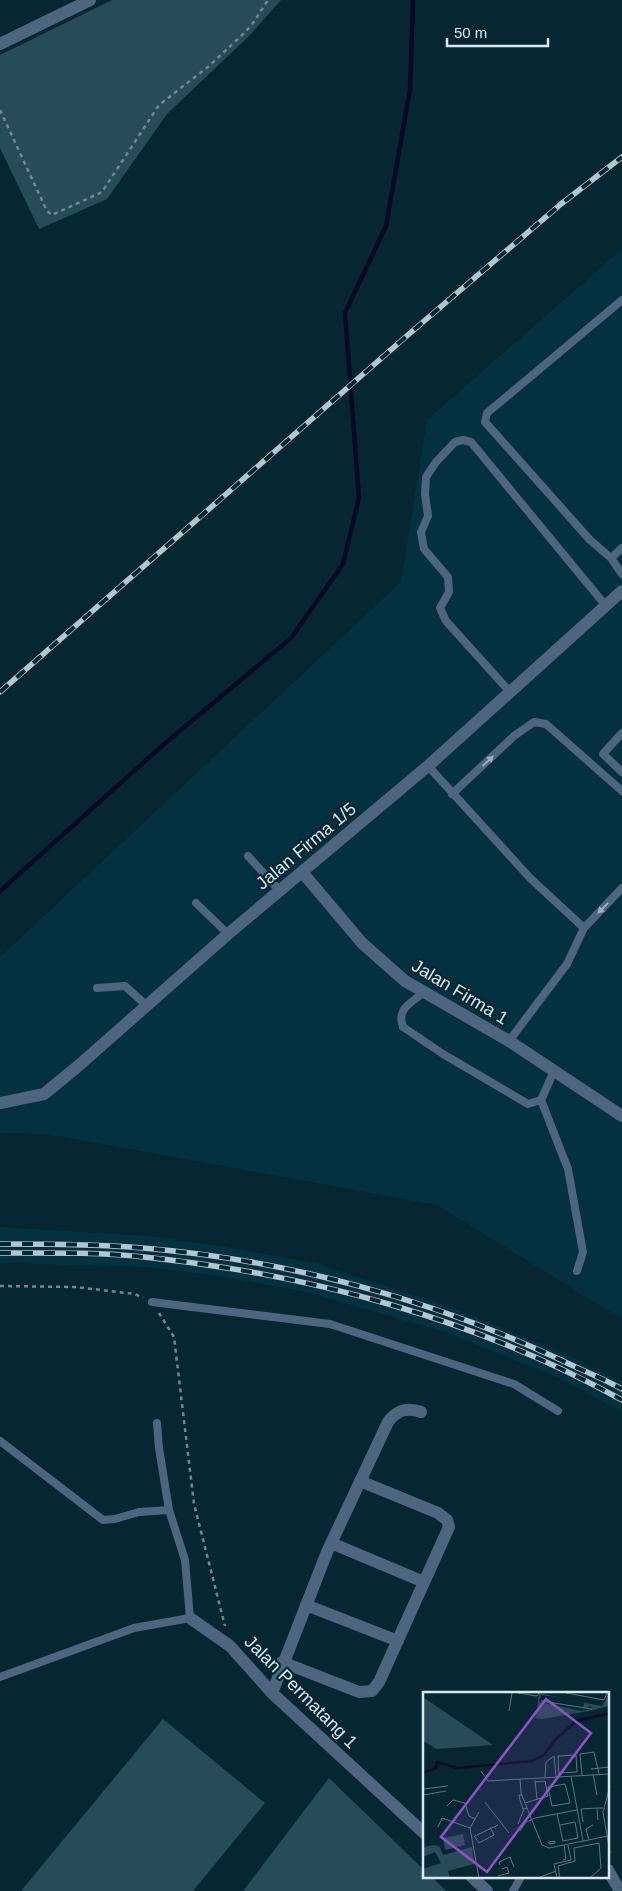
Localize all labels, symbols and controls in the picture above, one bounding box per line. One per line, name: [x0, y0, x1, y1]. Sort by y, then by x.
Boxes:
scale bar: [447, 15, 548, 47]
text: 50 m: [454, 24, 487, 41]
one-way arrow: [482, 755, 494, 767]
street label: Jalan Firma 1/5: [252, 798, 360, 894]
one-way arrow: [597, 902, 609, 914]
street label: Jalan Firma 1: [408, 955, 512, 1029]
street label: Jalan Permatang 1: [241, 1632, 361, 1752]
inset map: [423, 1692, 610, 1878]

